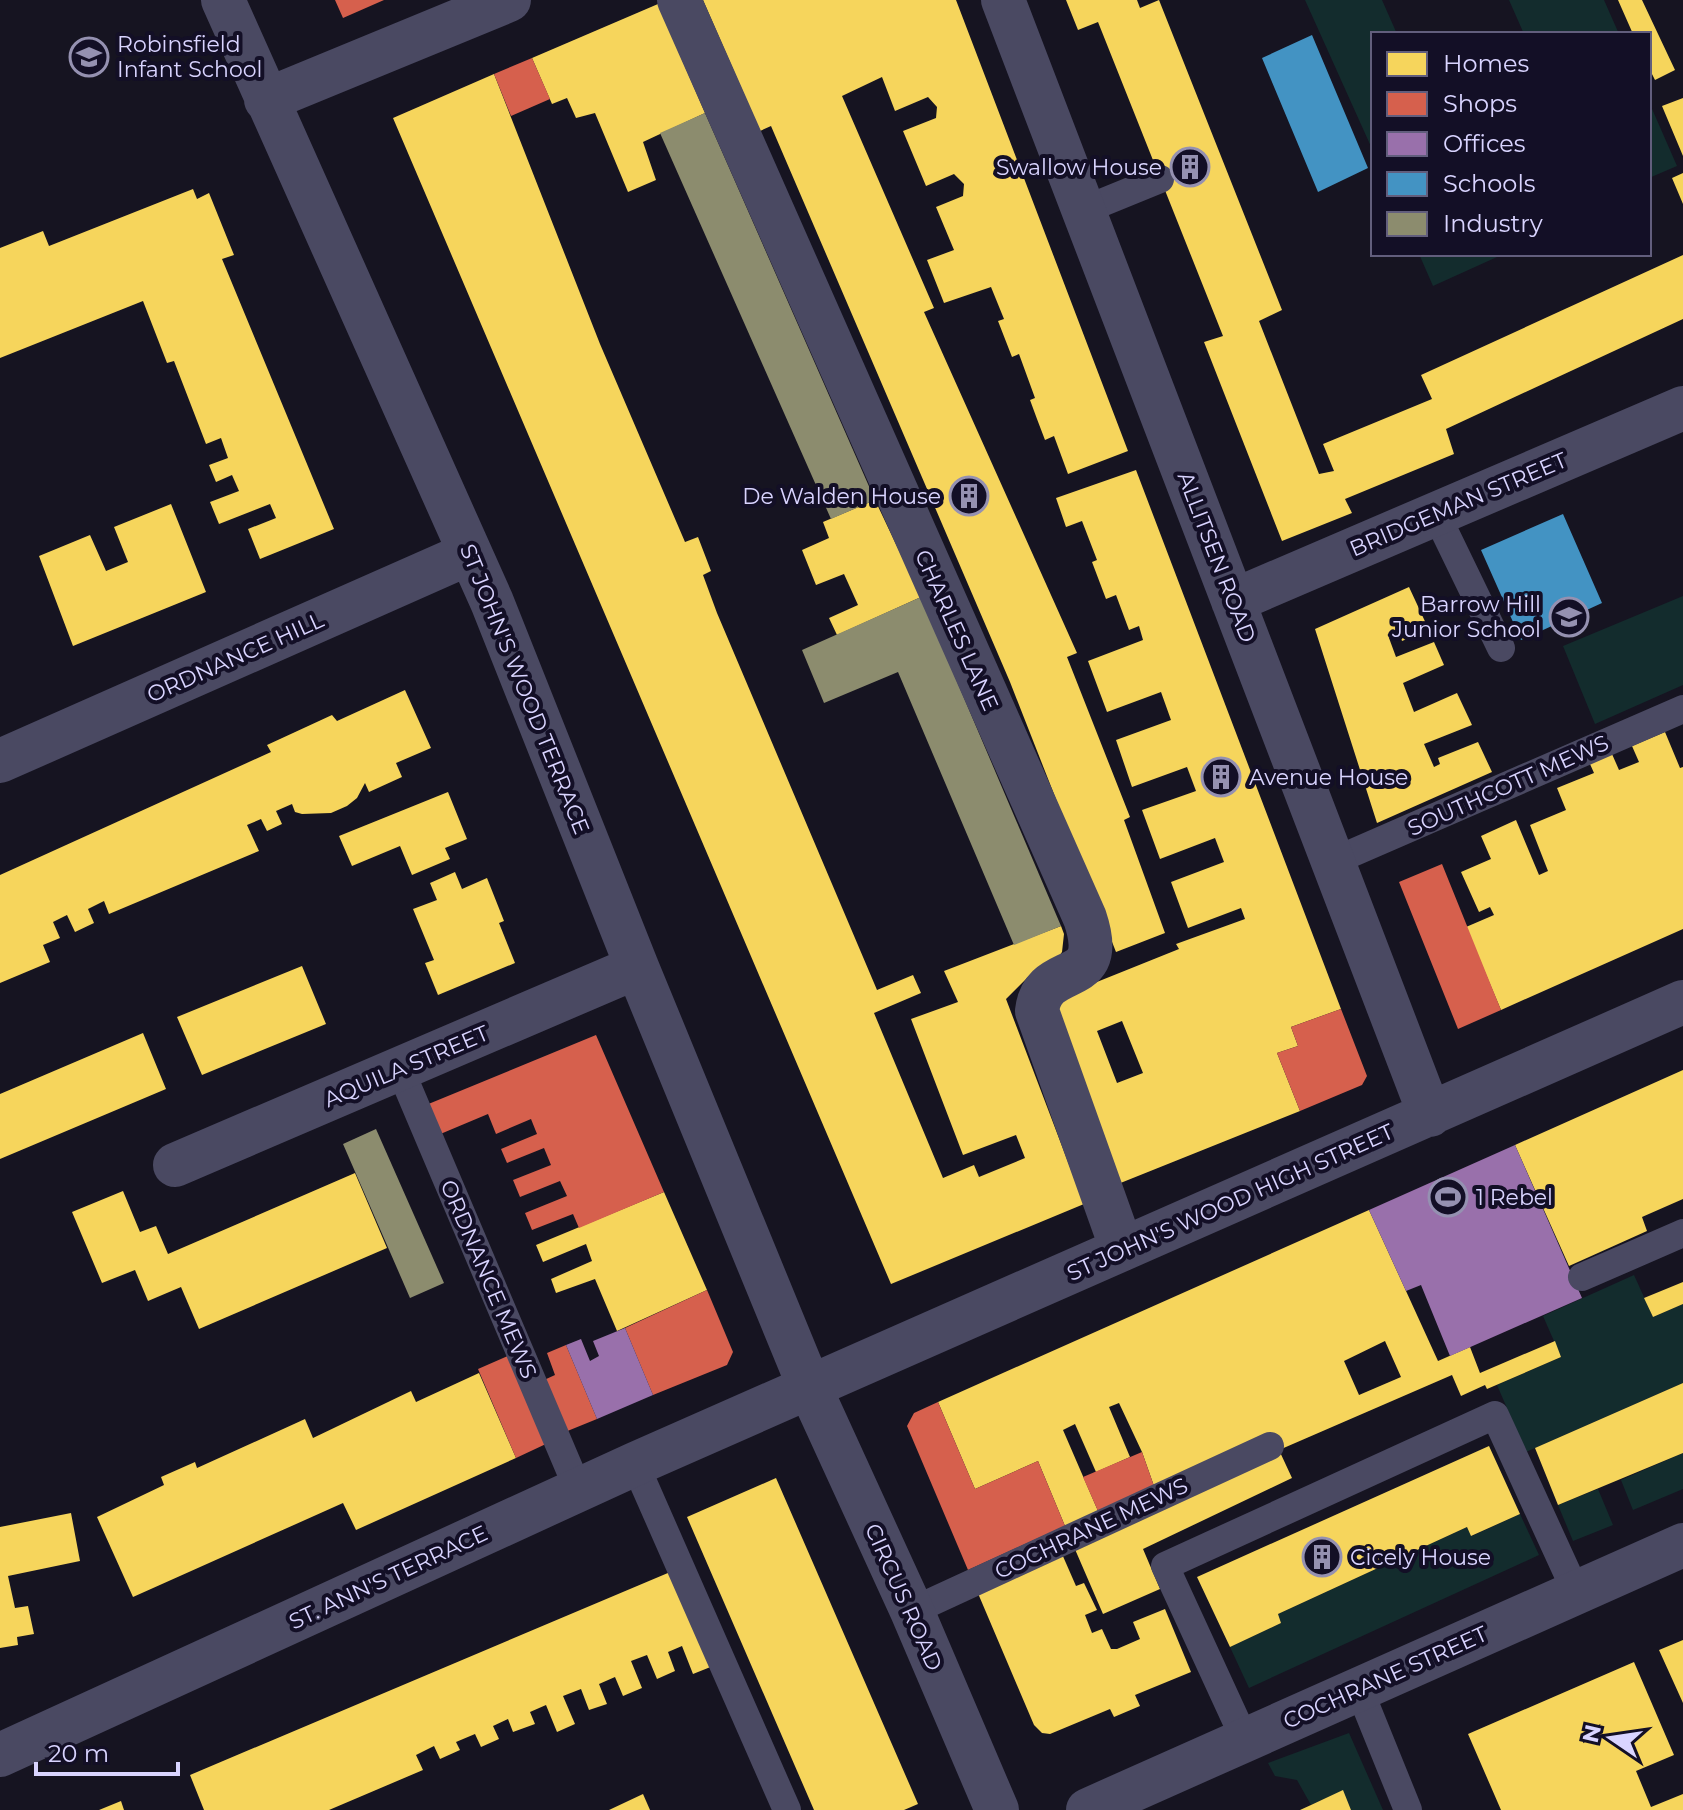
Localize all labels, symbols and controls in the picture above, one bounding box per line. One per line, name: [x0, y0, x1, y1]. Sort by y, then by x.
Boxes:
place label: Robinsfield Infant School: [117, 31, 262, 83]
legend: [1371, 32, 1651, 256]
school or university icon: Robinsfield Infant School: [68, 36, 110, 78]
text: Homes: [1443, 49, 1529, 78]
text: Shops: [1443, 89, 1517, 118]
text: Offices: [1443, 129, 1525, 158]
building icon: Swallow House: [1169, 146, 1211, 188]
place label: Swallow House: [996, 154, 1162, 181]
text: Schools: [1443, 169, 1536, 198]
text: Industry: [1443, 209, 1543, 238]
street label: BRIDGEMAN STREET: [1346, 446, 1571, 562]
street label: ALLITSEN ROAD: [1172, 468, 1262, 646]
building icon: De Walden House: [948, 475, 990, 517]
place label: De Walden House: [742, 483, 941, 510]
street label: ST JOHN'S WOOD TERRACE: [454, 540, 595, 838]
street label: CHARLES LANE: [909, 545, 1004, 715]
place label: Barrow Hill Junior School: [1391, 591, 1541, 643]
school or university icon: Barrow Hill Junior School: [1548, 596, 1590, 638]
street label: ORDNANCE HILL: [143, 606, 328, 709]
street label: SOUTHCOTT MEWS: [1404, 729, 1613, 842]
building icon: Avenue House: [1200, 756, 1242, 798]
place label: Avenue House: [1249, 764, 1408, 791]
street label: AQUILA STREET: [320, 1019, 493, 1113]
street label: ST JOHN'S WOOD HIGH STREET: [1063, 1118, 1398, 1287]
street label: ORDNANCE MEWS: [434, 1176, 543, 1383]
sports icon: 1 Rebel: [1427, 1176, 1469, 1218]
place label: 1 Rebel: [1476, 1184, 1553, 1211]
street label: COCHRANE MEWS: [990, 1472, 1192, 1585]
street label: CIRCUS ROAD: [859, 1519, 948, 1675]
street label: ST. ANN'S TERRACE: [285, 1520, 492, 1635]
building icon: Cicely House: [1301, 1536, 1343, 1578]
place label: Cicely House: [1350, 1544, 1491, 1571]
street label: COCHRANE STREET: [1279, 1620, 1492, 1735]
north arrow: [1571, 1698, 1651, 1778]
text: N: [1577, 1722, 1607, 1745]
scale bar: [36, 1726, 178, 1776]
text: 20 m: [48, 1739, 109, 1768]

